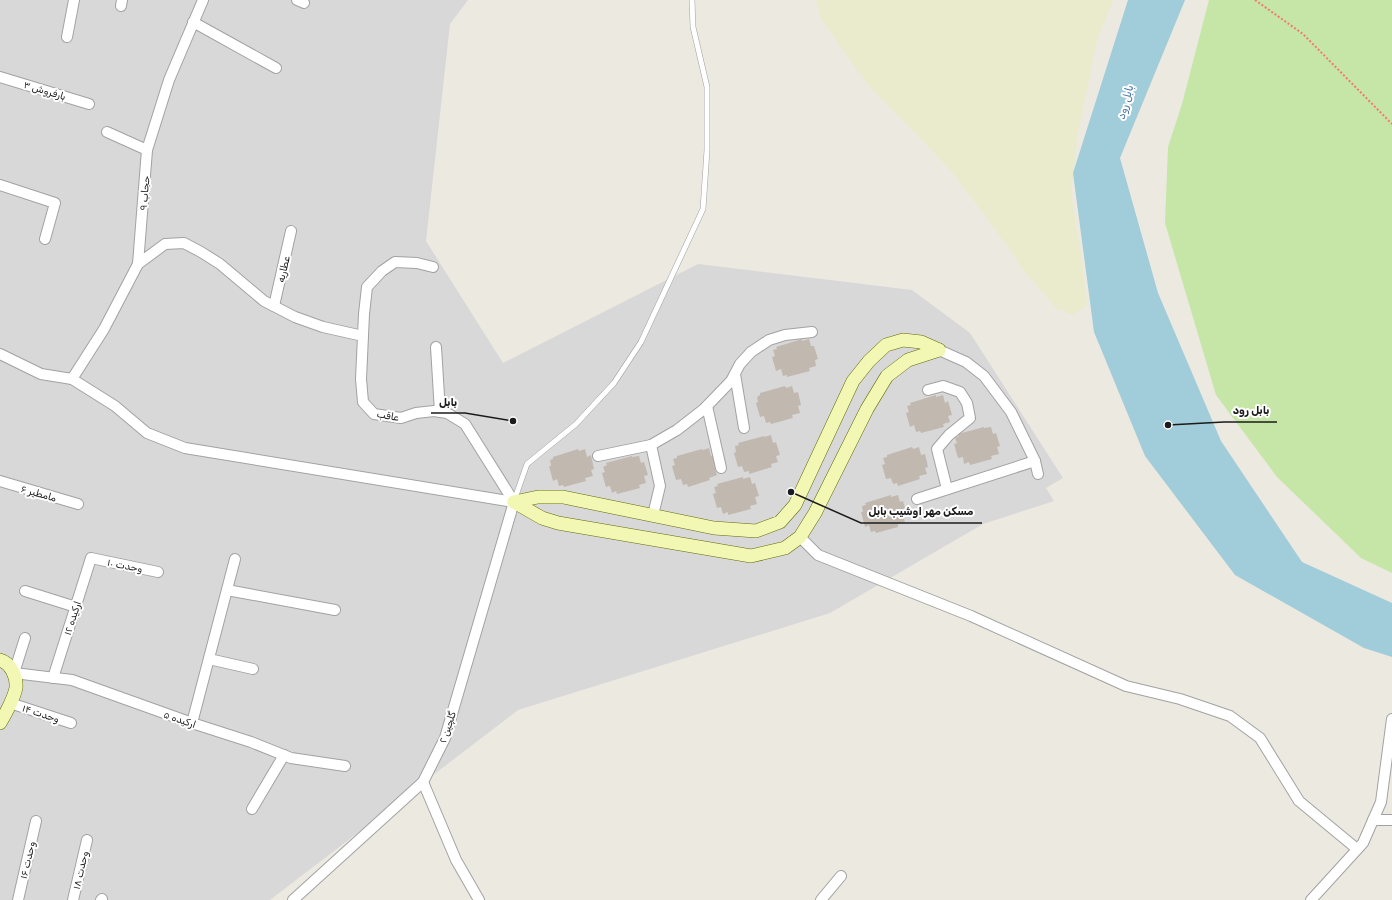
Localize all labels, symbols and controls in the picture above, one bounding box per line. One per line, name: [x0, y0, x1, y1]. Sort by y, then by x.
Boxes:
street label: بارفروش ۳: [22, 79, 67, 103]
water label: بابل رود: [1115, 83, 1137, 121]
street label: حجاب ۹: [138, 175, 152, 211]
street label: عطاریه: [275, 254, 293, 284]
callout: بابل: [431, 390, 465, 413]
text: بابل: [439, 396, 457, 409]
callout: بابل رود: [1224, 399, 1277, 422]
text: بابل رود: [1233, 404, 1269, 417]
street label: عاقب: [376, 408, 401, 424]
street label: مامطیر ۶: [20, 483, 58, 505]
callout: مسکن مهر اوشیب بابل: [861, 500, 982, 523]
text: مسکن مهر اوشیب بابل: [869, 505, 973, 518]
street label: وحدت ۱۰: [106, 557, 144, 575]
street label: ارکیده ۱۲: [62, 600, 84, 637]
street label: وحدت ۱۴: [21, 702, 61, 726]
street label: ارکیده ۵: [162, 709, 198, 731]
street label: گلچین ۲: [437, 710, 459, 745]
street label: وحدت ۱۶: [18, 840, 38, 880]
street label: وحدت ۱۸: [71, 850, 91, 891]

